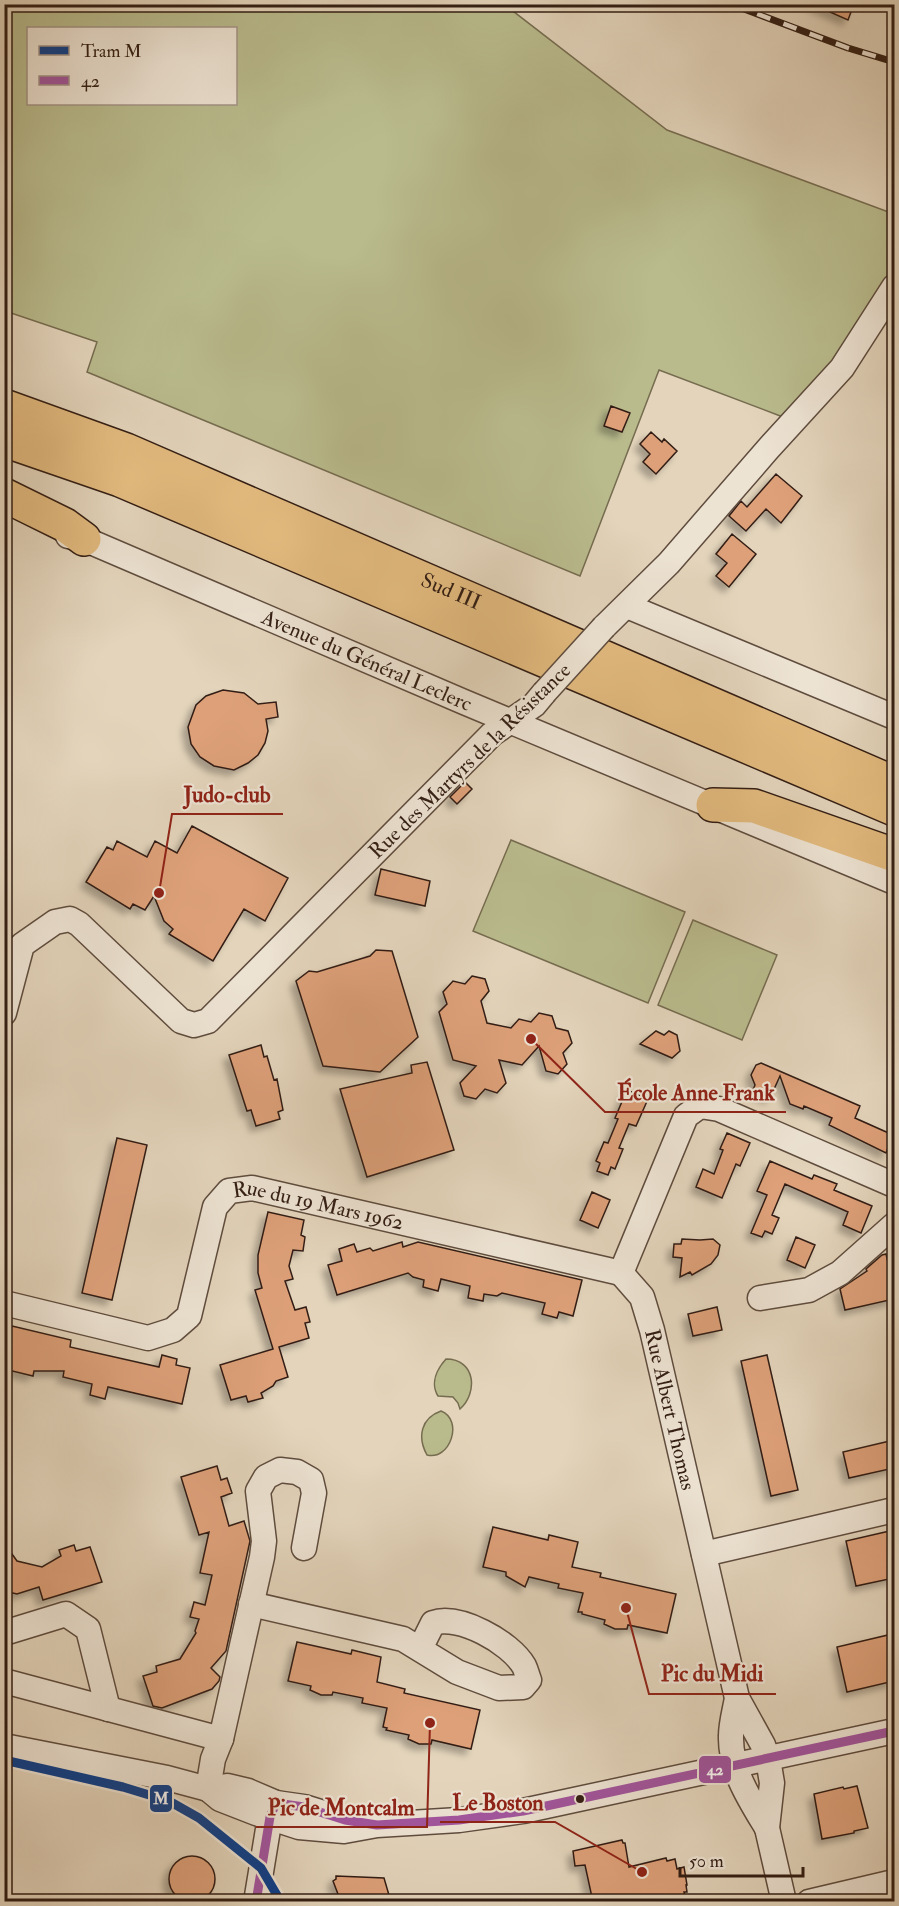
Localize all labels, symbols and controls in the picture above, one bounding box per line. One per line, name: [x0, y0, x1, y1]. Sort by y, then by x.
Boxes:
legend: [27, 27, 237, 105]
text: Tram M: [81, 40, 142, 63]
text: 42: [81, 70, 100, 93]
street label: Sud III: [417, 566, 485, 616]
street label: Avenue du Général Leclerc: [257, 603, 476, 717]
street label: Rue des Martyrs de la Résistance: [363, 657, 577, 865]
callout: Judo-club: [172, 774, 283, 814]
text: Judo-club: [182, 781, 271, 810]
callout: École Anne Frank: [605, 1072, 786, 1112]
text: École Anne Frank: [617, 1077, 775, 1107]
street label: Rue du 19 Mars 1962: [231, 1174, 406, 1236]
street label: Rue Albert Thomas: [639, 1326, 702, 1493]
callout: Pic du Midi: [649, 1654, 776, 1694]
text: Pic du Midi: [661, 1660, 763, 1688]
line badge: 42: [698, 1755, 732, 1784]
text: 42: [706, 1760, 723, 1780]
callout: Le Boston: [440, 1782, 555, 1822]
line badge: M: [149, 1784, 173, 1813]
callout: Pic de Montcalm: [256, 1787, 427, 1827]
text: M: [152, 1789, 169, 1809]
text: Le Boston: [452, 1789, 544, 1817]
unlabelled marker: [574, 1793, 586, 1805]
text: Pic de Montcalm: [267, 1794, 415, 1822]
scale bar: [680, 1840, 803, 1878]
text: 50 m: [689, 1850, 724, 1873]

